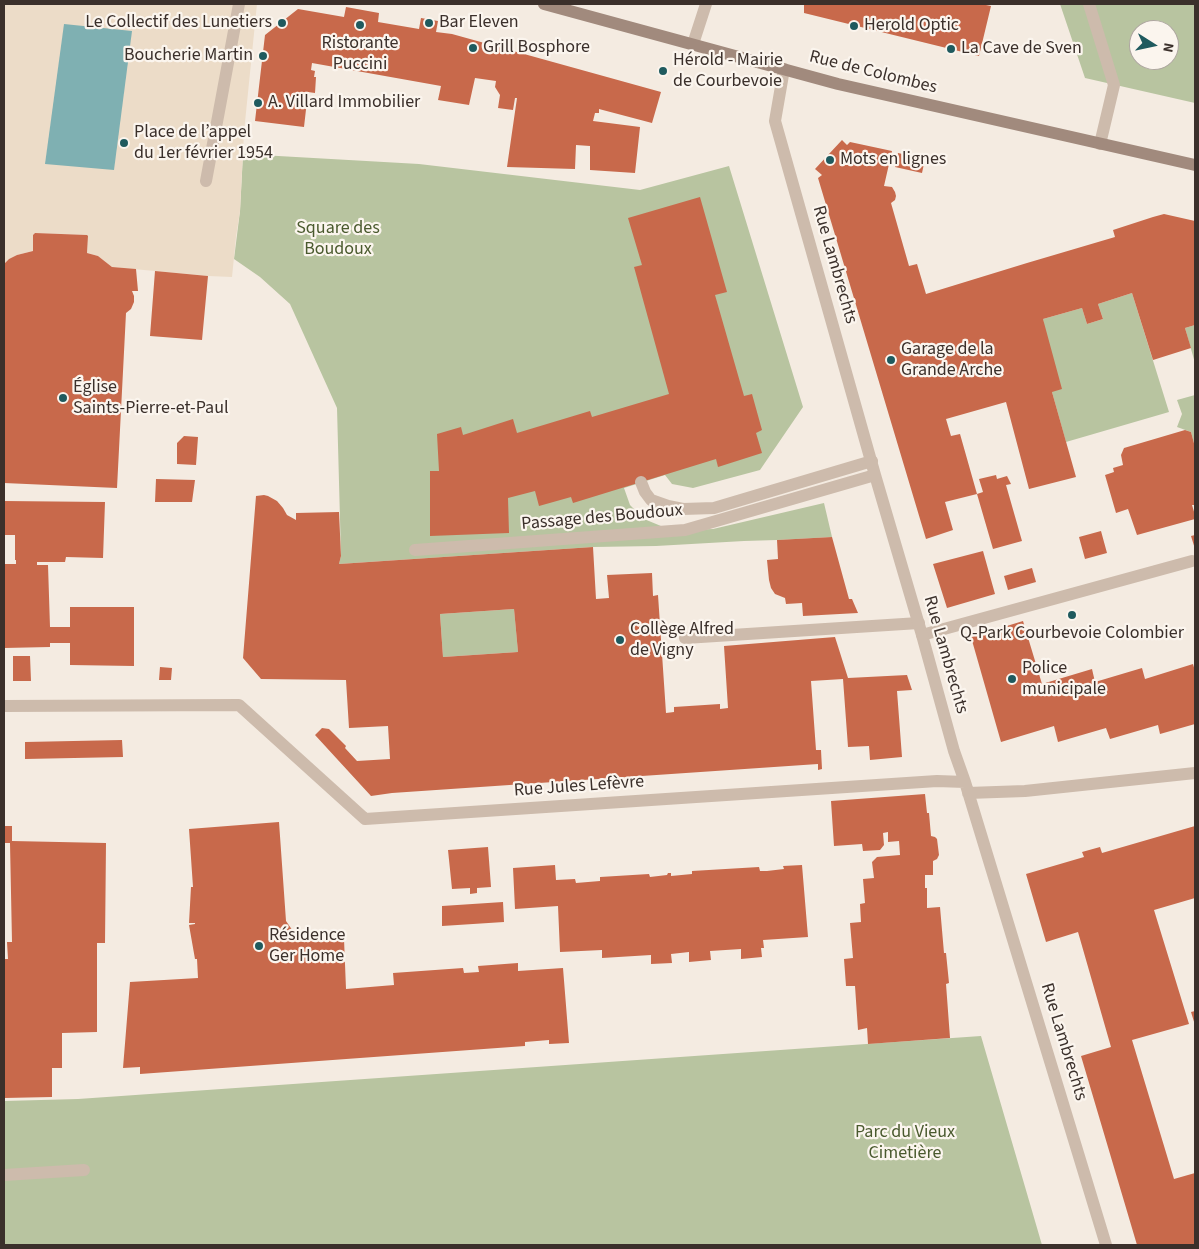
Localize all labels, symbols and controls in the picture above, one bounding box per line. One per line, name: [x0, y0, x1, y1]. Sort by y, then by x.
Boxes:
place label: Le Collectif des Lunetiers: [85, 12, 272, 34]
place label: Bar Eleven: [439, 12, 519, 34]
place label: Herold Optic: [864, 15, 959, 37]
marker: Le Collectif des Lunetiers: [276, 17, 288, 29]
marker: Bar Eleven: [423, 17, 435, 29]
marker: Ristorante Puccini: [354, 19, 366, 31]
marker: Herold Optic: [848, 20, 860, 32]
north arrow: [1129, 20, 1179, 70]
place label: Ristorante Puccini: [322, 33, 398, 76]
place label: Grill Bosphore: [483, 37, 590, 59]
place label: La Cave de Sven: [961, 38, 1082, 60]
text: N: [1157, 41, 1178, 54]
marker: Grill Bosphore: [467, 42, 479, 54]
marker: La Cave de Sven: [945, 43, 957, 55]
place label: Boucherie Martin: [124, 45, 253, 67]
street label: Rue de Colombes: [807, 47, 939, 99]
marker: Boucherie Martin: [257, 50, 269, 62]
place label: Hérold - Mairie de Courbevoie: [673, 50, 783, 92]
marker: Hérold - Mairie de Courbevoie: [657, 65, 669, 77]
place label: A. Villard Immobilier: [268, 92, 420, 114]
marker: A. Villard Immobilier: [252, 97, 264, 109]
place label: Place de l’appel du 1er février 1954: [134, 122, 273, 164]
marker: Place de l’appel du 1er février 1954: [118, 137, 130, 149]
place label: Mots en lignes: [840, 149, 946, 171]
marker: Mots en lignes: [824, 154, 836, 166]
street label: Rue Lambrechts: [807, 204, 861, 326]
park label: Square des Boudoux: [296, 218, 380, 260]
place label: Garage de la Grande Arche: [901, 339, 1002, 382]
marker: Garage de la Grande Arche: [885, 354, 897, 366]
place label: Église Saints-Pierre-et-Paul: [73, 377, 229, 419]
marker: Église Saints-Pierre-et-Paul: [57, 392, 69, 404]
street label: Passage des Boudoux: [520, 500, 684, 536]
street label: Rue Lambrechts: [918, 594, 972, 716]
marker: Q-Park Courbevoie Colombier: [1066, 609, 1078, 621]
place label: Collège Alfred de Vigny: [630, 619, 734, 662]
place label: Q-Park Courbevoie Colombier: [960, 623, 1184, 645]
marker: Collège Alfred de Vigny: [614, 634, 626, 646]
place label: Police municipale: [1022, 658, 1106, 701]
marker: Police municipale: [1006, 673, 1018, 685]
street label: Rue Jules Lefèvre: [513, 772, 645, 802]
place label: Résidence Ger Home: [269, 925, 345, 968]
marker: Résidence Ger Home: [253, 940, 265, 952]
street label: Rue Lambrechts: [1035, 981, 1091, 1103]
park label: Parc du Vieux Cimetière: [855, 1122, 955, 1164]

